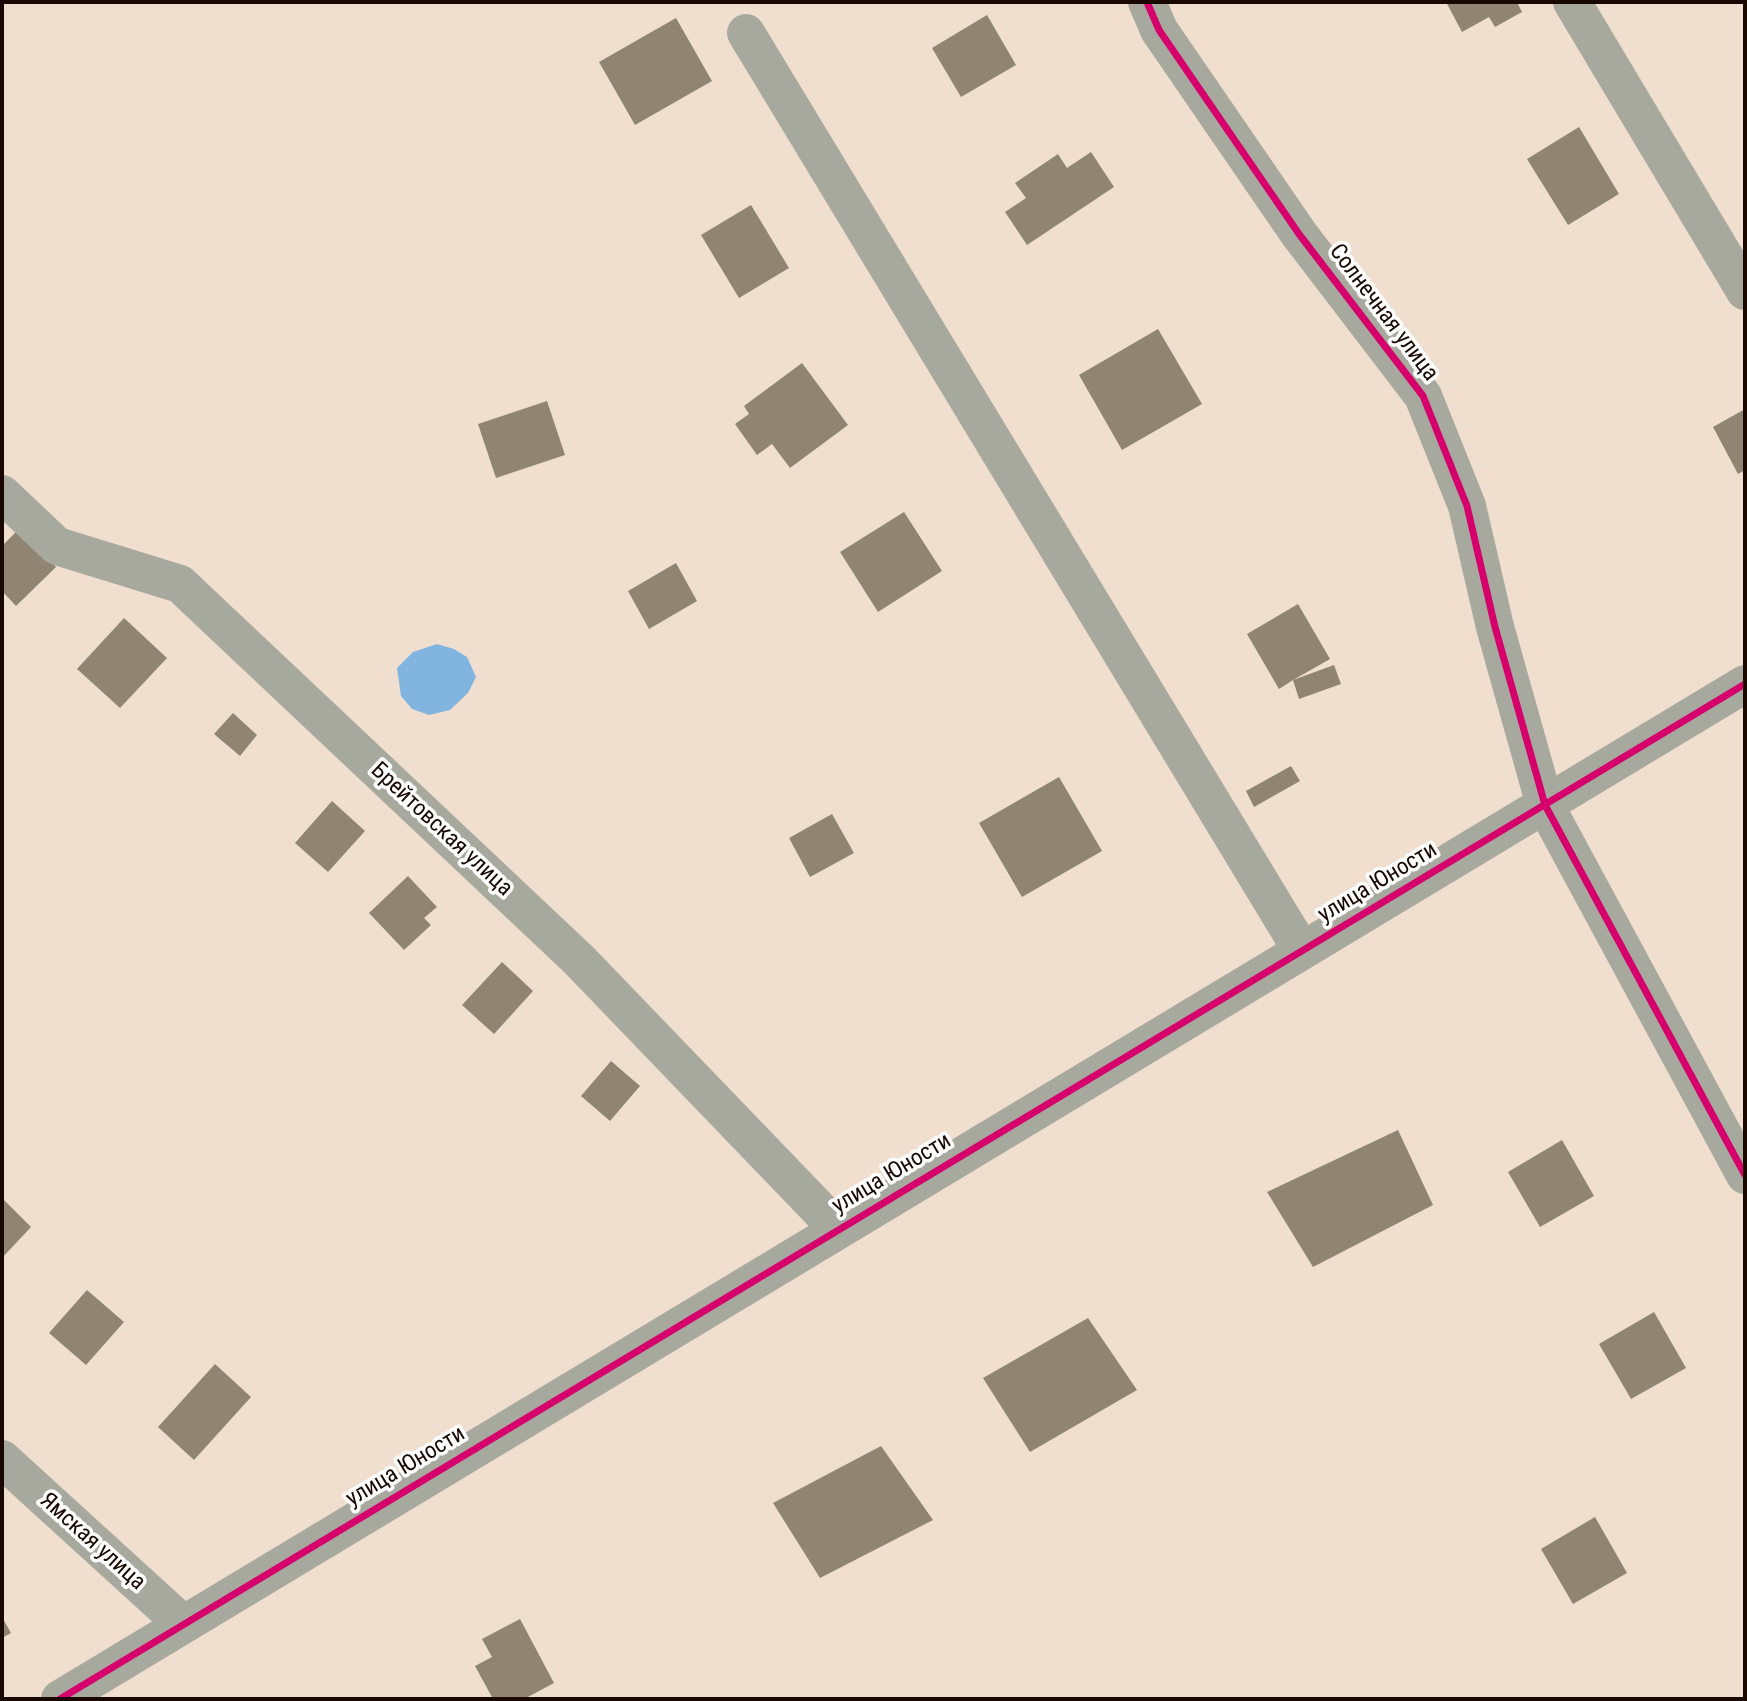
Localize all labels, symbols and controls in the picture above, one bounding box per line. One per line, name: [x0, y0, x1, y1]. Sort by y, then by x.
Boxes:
street label: Солнечная улица: [1323, 239, 1443, 387]
street label: Брейтовская улица: [364, 757, 518, 903]
street label: улица Юности: [1314, 837, 1442, 929]
street label: улица Юности: [828, 1128, 956, 1220]
street label: улица Юности: [342, 1421, 470, 1513]
street label: Ямская улица: [34, 1487, 150, 1597]

